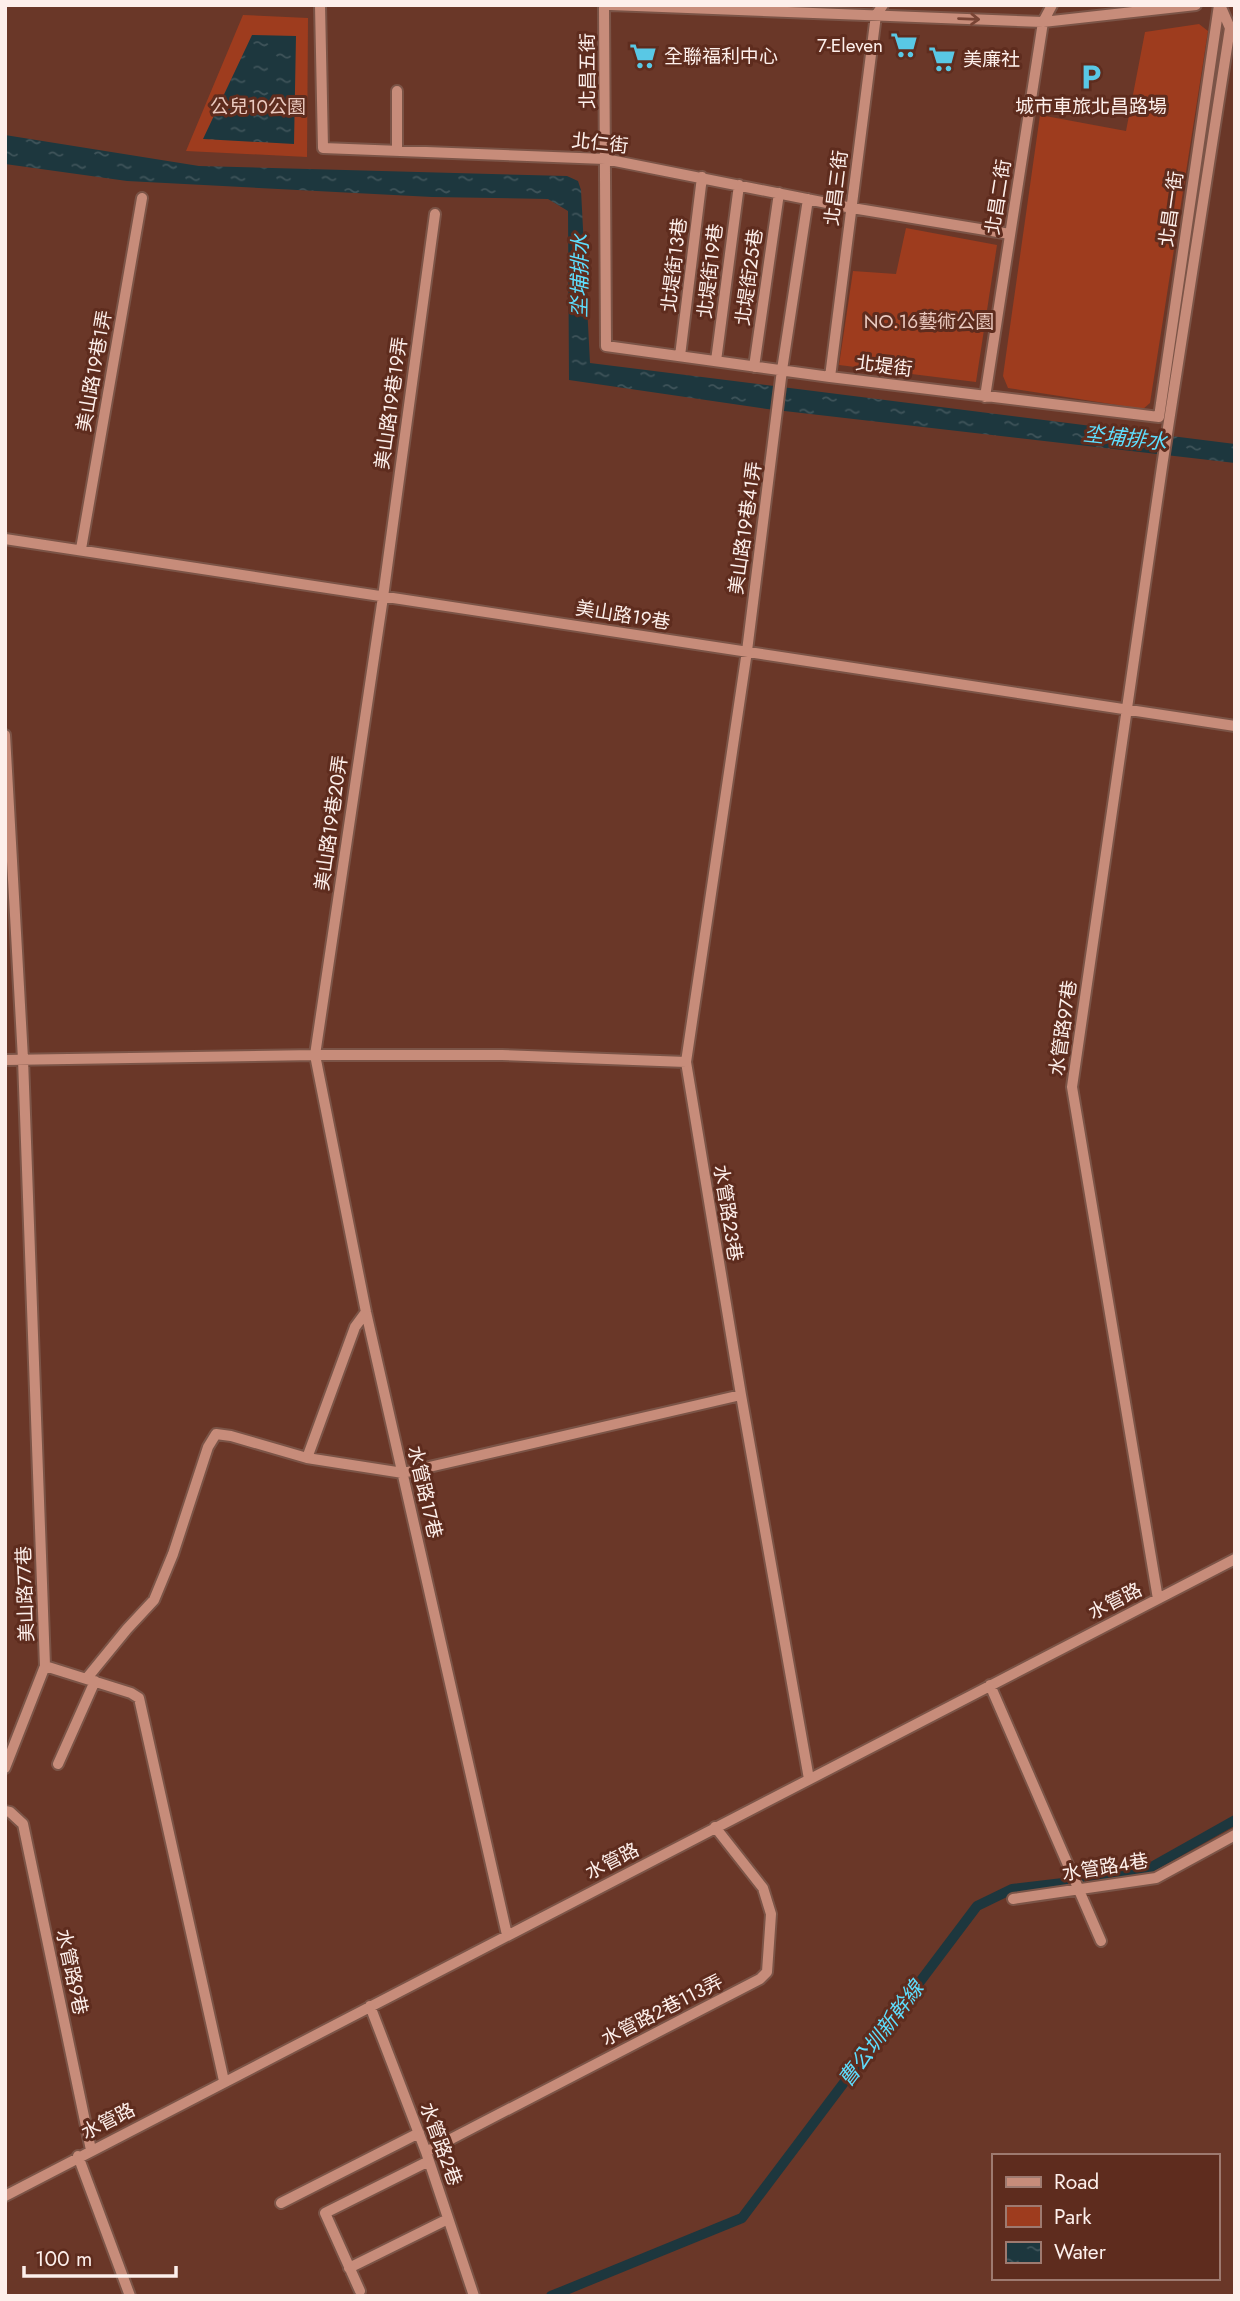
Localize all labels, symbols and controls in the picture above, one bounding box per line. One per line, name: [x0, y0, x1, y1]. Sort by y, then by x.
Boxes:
one-way arrow: [957, 12, 980, 25]
supermarket icon: 7-Eleven: [889, 30, 919, 60]
place label: 7-Eleven: [817, 32, 883, 59]
street label: 北昌五街: [574, 33, 601, 109]
supermarket icon: 全聯福利中心: [628, 41, 658, 71]
place label: 全聯福利中心: [664, 43, 778, 70]
supermarket icon: 美廉社: [927, 44, 957, 74]
place label: 美廉社: [963, 46, 1020, 73]
parking icon: 城市車旅北昌路場: [1076, 62, 1106, 92]
park label: 公兒10公園: [210, 93, 306, 120]
place label: 城市車旅北昌路場: [1015, 93, 1167, 120]
street label: 北仁街: [570, 127, 630, 159]
street label: 北昌三街: [818, 149, 854, 227]
street label: 北昌二街: [979, 157, 1017, 237]
street label: 北昌一街: [1152, 169, 1190, 249]
street label: 北堤街13巷: [655, 216, 693, 314]
street label: 北堤街19巷: [691, 222, 729, 320]
street label: 北堤街25巷: [729, 227, 769, 327]
water label: 坔埔排水: [564, 233, 596, 318]
street label: 美山路19巷1弄: [70, 308, 118, 434]
park label: NO.16藝術公園: [864, 308, 994, 335]
street label: 美山路19巷19弄: [368, 335, 414, 471]
street label: 北堤街: [854, 349, 914, 383]
water label: 坔埔排水: [1082, 419, 1169, 457]
street label: 美山路19巷41弄: [722, 460, 768, 596]
street label: 美山路19巷: [574, 594, 672, 636]
street label: 美山路19巷20弄: [308, 753, 354, 893]
street label: 水管路97巷: [1043, 978, 1083, 1078]
street label: 水管路23巷: [707, 1163, 749, 1263]
street label: 水管路17巷: [401, 1443, 449, 1541]
street label: 美山路77巷: [10, 1546, 40, 1642]
street label: 水管路: [1083, 1576, 1147, 1626]
street label: 水管路: [580, 1836, 644, 1886]
street label: 水管路4巷: [1060, 1847, 1150, 1887]
street label: 水管路9巷: [50, 1927, 94, 2017]
street label: 水管路2巷113弄: [596, 1968, 728, 2052]
water label: 曹公圳新幹線: [831, 1973, 932, 2093]
street label: 水管路: [76, 2096, 140, 2146]
street label: 水管路2巷: [413, 2099, 469, 2189]
legend: [992, 2154, 1219, 2280]
text: Road: [1054, 2167, 1099, 2197]
text: Park: [1054, 2202, 1092, 2232]
scale bar: [24, 2234, 177, 2278]
text: Water: [1054, 2237, 1107, 2267]
text: 100 m: [35, 2244, 92, 2274]

